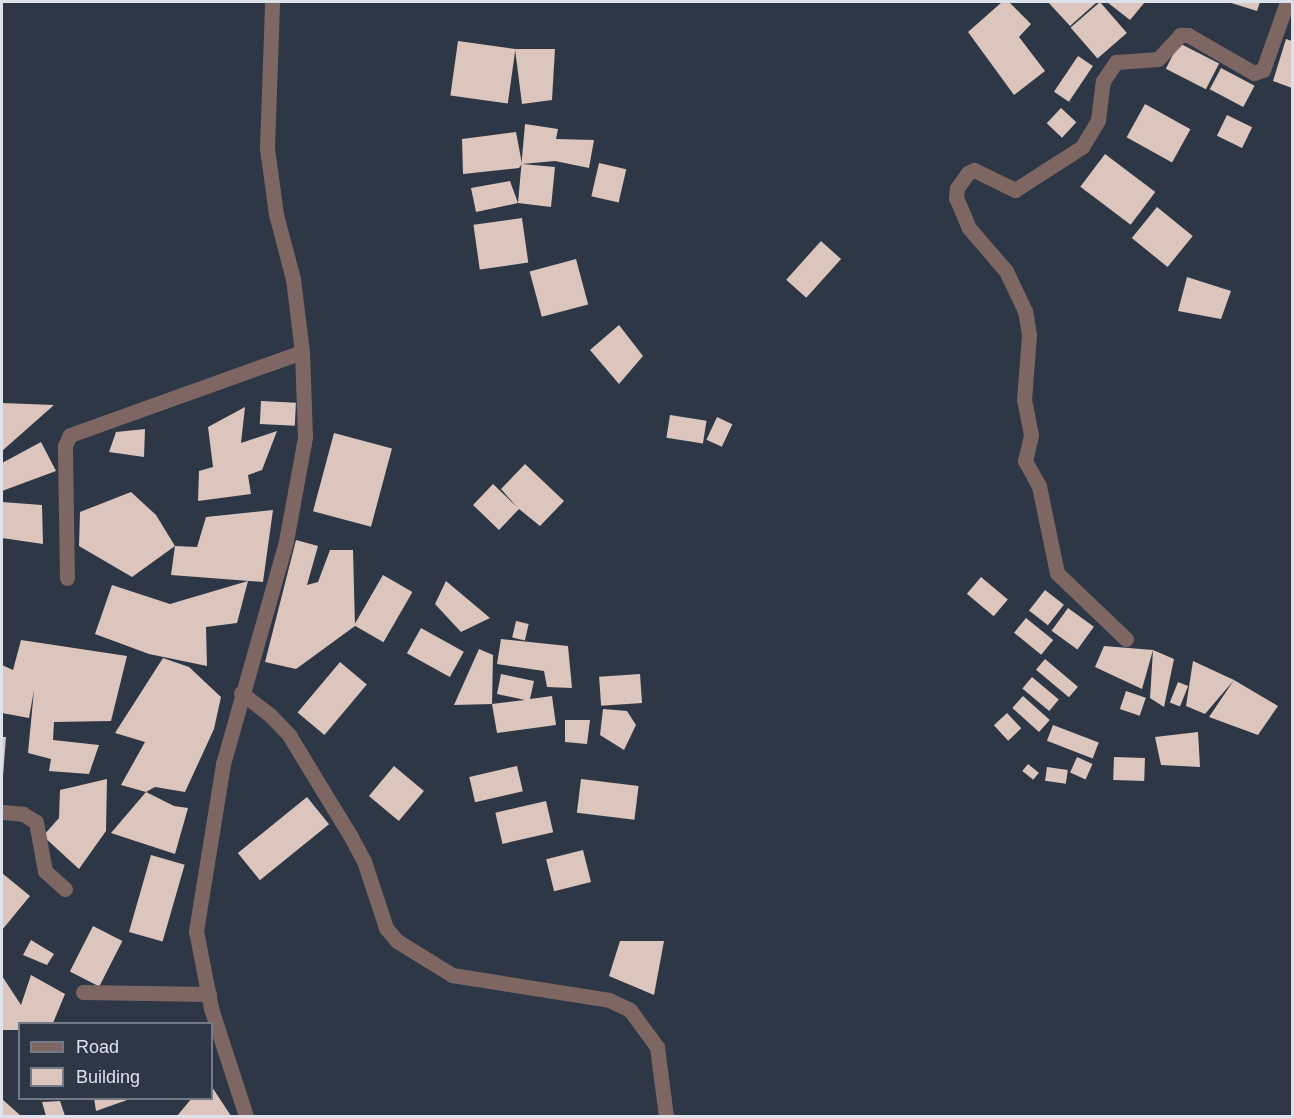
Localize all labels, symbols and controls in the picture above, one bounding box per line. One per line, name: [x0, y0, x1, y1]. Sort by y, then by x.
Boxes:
legend: [18, 1022, 213, 1100]
text: Road: [76, 1037, 119, 1057]
text: Building: [76, 1067, 140, 1087]

